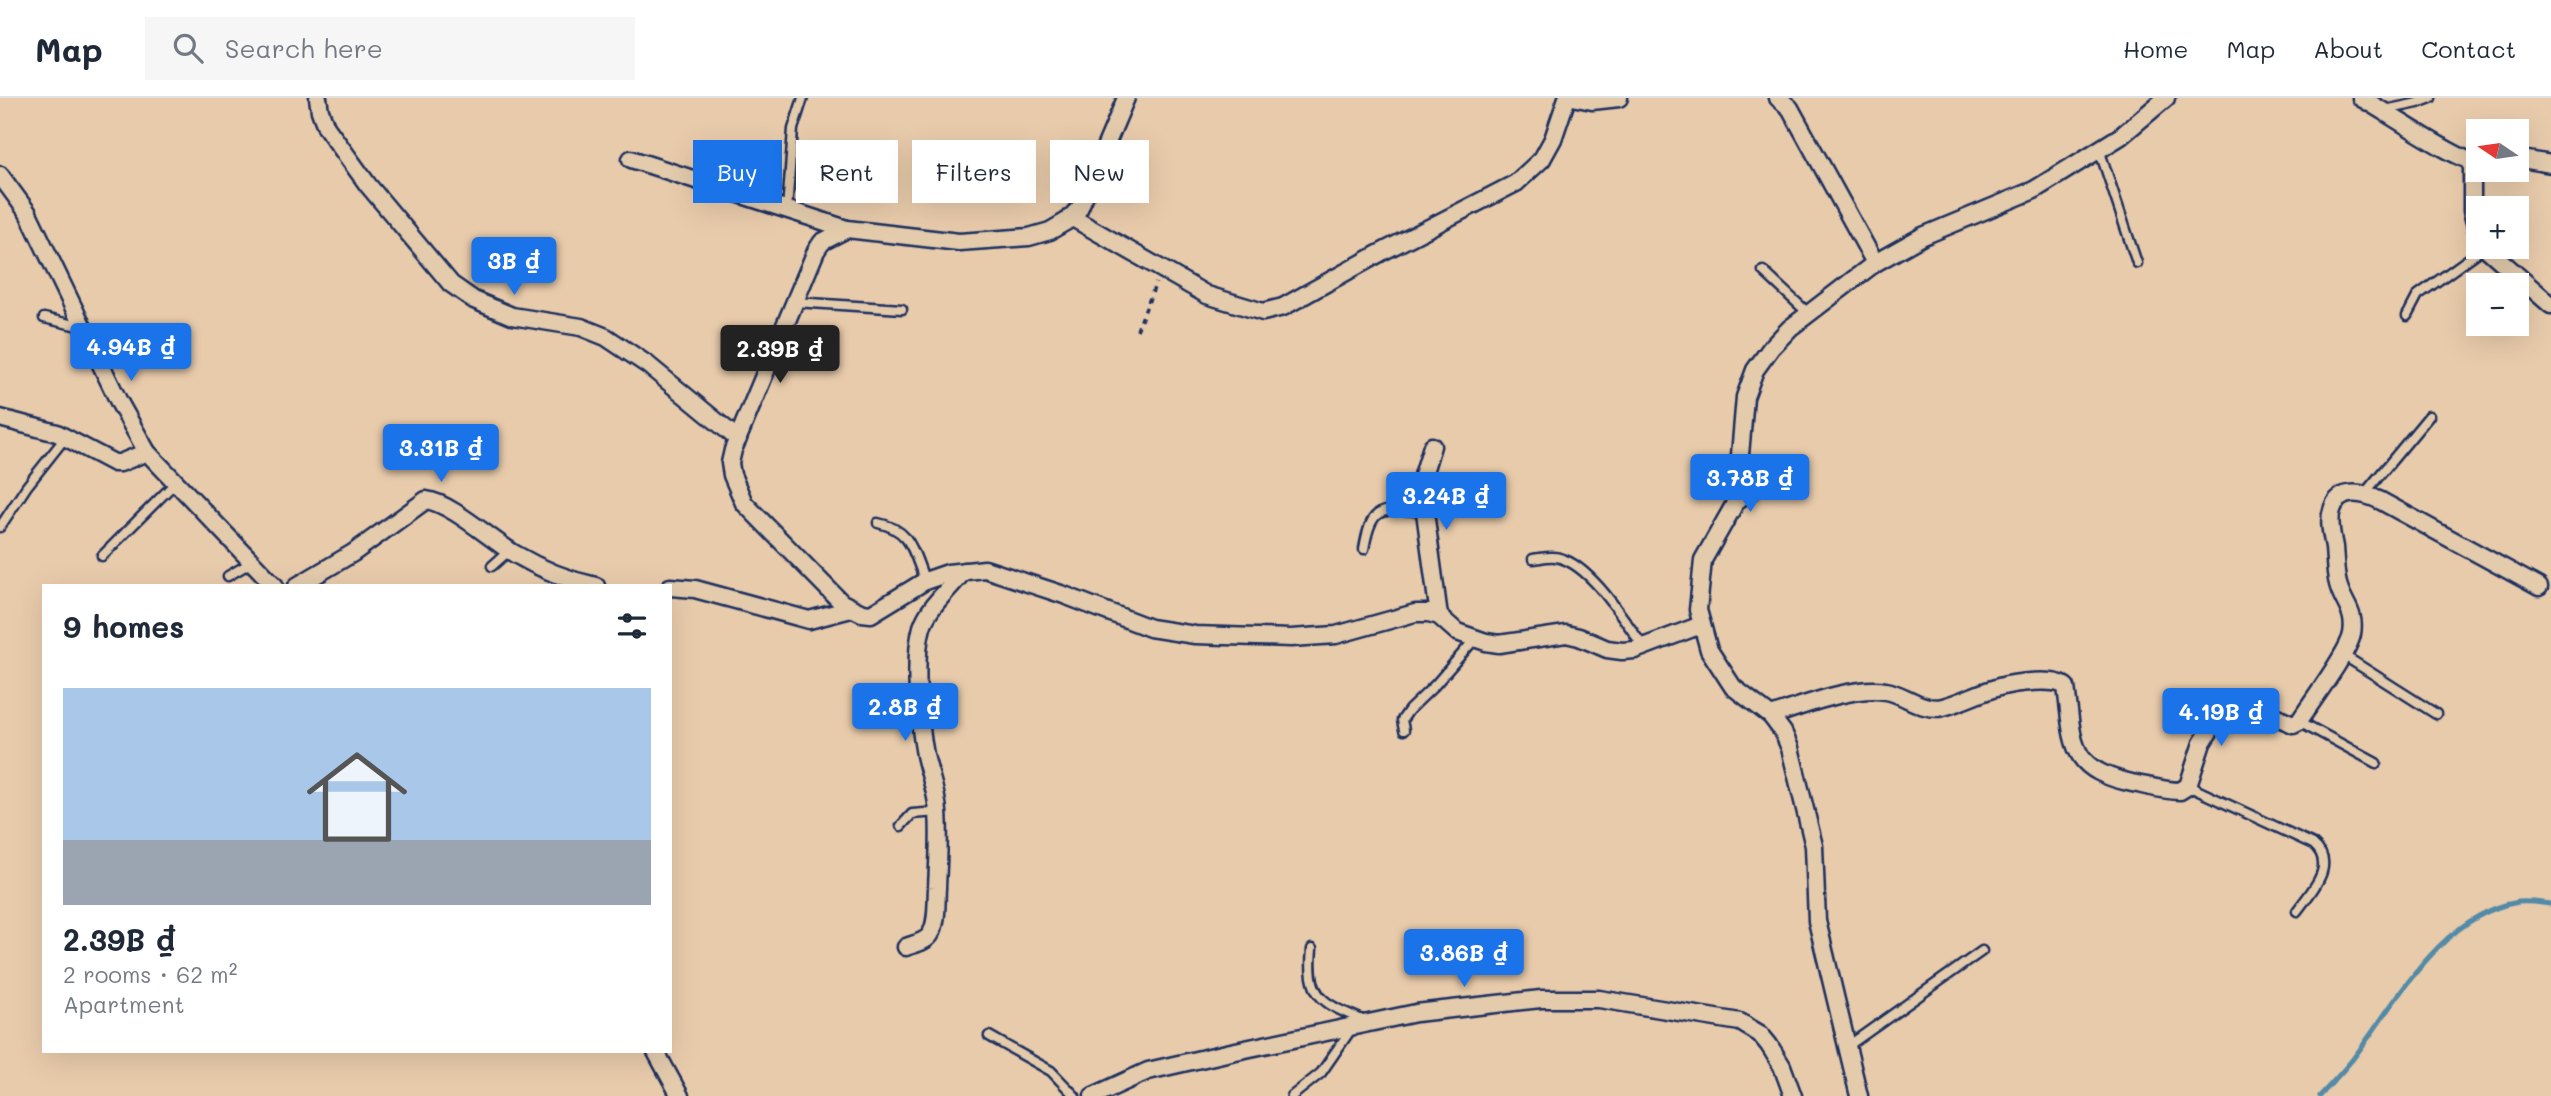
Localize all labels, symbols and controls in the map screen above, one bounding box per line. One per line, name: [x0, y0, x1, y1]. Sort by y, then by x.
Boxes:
search box: [145, 17, 635, 80]
text: Map: [35, 27, 103, 70]
icon: search: [169, 29, 207, 67]
text: Search here: [225, 31, 383, 65]
text: Home: [2123, 33, 2188, 64]
text: Map: [2226, 33, 2275, 64]
text: About: [2313, 33, 2383, 64]
text: Contact: [2421, 33, 2516, 64]
north arrow: [2466, 119, 2529, 182]
map controls: [2466, 119, 2529, 336]
chip: Buy: [693, 140, 782, 203]
chip: Rent: [796, 140, 898, 203]
chip: Filters: [912, 140, 1036, 203]
chip: New: [1050, 140, 1149, 203]
button: +: [2466, 196, 2529, 259]
pin: 3B ₫: [473, 238, 555, 297]
text: 3B ₫: [487, 245, 541, 275]
button: −: [2466, 273, 2529, 336]
pin: 4.94B ₫: [66, 324, 196, 383]
pin: 2.39B ₫: [715, 326, 845, 385]
text: 4.94B ₫: [86, 331, 176, 361]
text: 2.39B ₫: [737, 333, 823, 363]
pin: 3.31B ₫: [376, 424, 506, 484]
text: 3.31B ₫: [399, 432, 483, 462]
pin: 3.78B ₫: [1685, 454, 1815, 514]
text: 3.78B ₫: [1706, 462, 1794, 492]
pin: 3.24B ₫: [1381, 472, 1511, 532]
text: 3.24B ₫: [1402, 480, 1490, 510]
text: 9 homes: [63, 606, 184, 646]
icon: filters: [613, 607, 651, 645]
pin: 2.8B ₫: [848, 684, 962, 743]
pin: 4.19B ₫: [2156, 688, 2286, 748]
text: 2.8B ₫: [868, 691, 942, 721]
text: 4.19B ₫: [2178, 696, 2264, 726]
icon: home: [294, 734, 420, 860]
text: 2.39B ₫: [63, 919, 176, 959]
pin: 3.86B ₫: [1399, 930, 1529, 989]
text: 3.86B ₫: [1420, 937, 1508, 967]
text: 2 rooms · 62 m²: [63, 959, 237, 989]
text: Apartment: [63, 989, 185, 1019]

